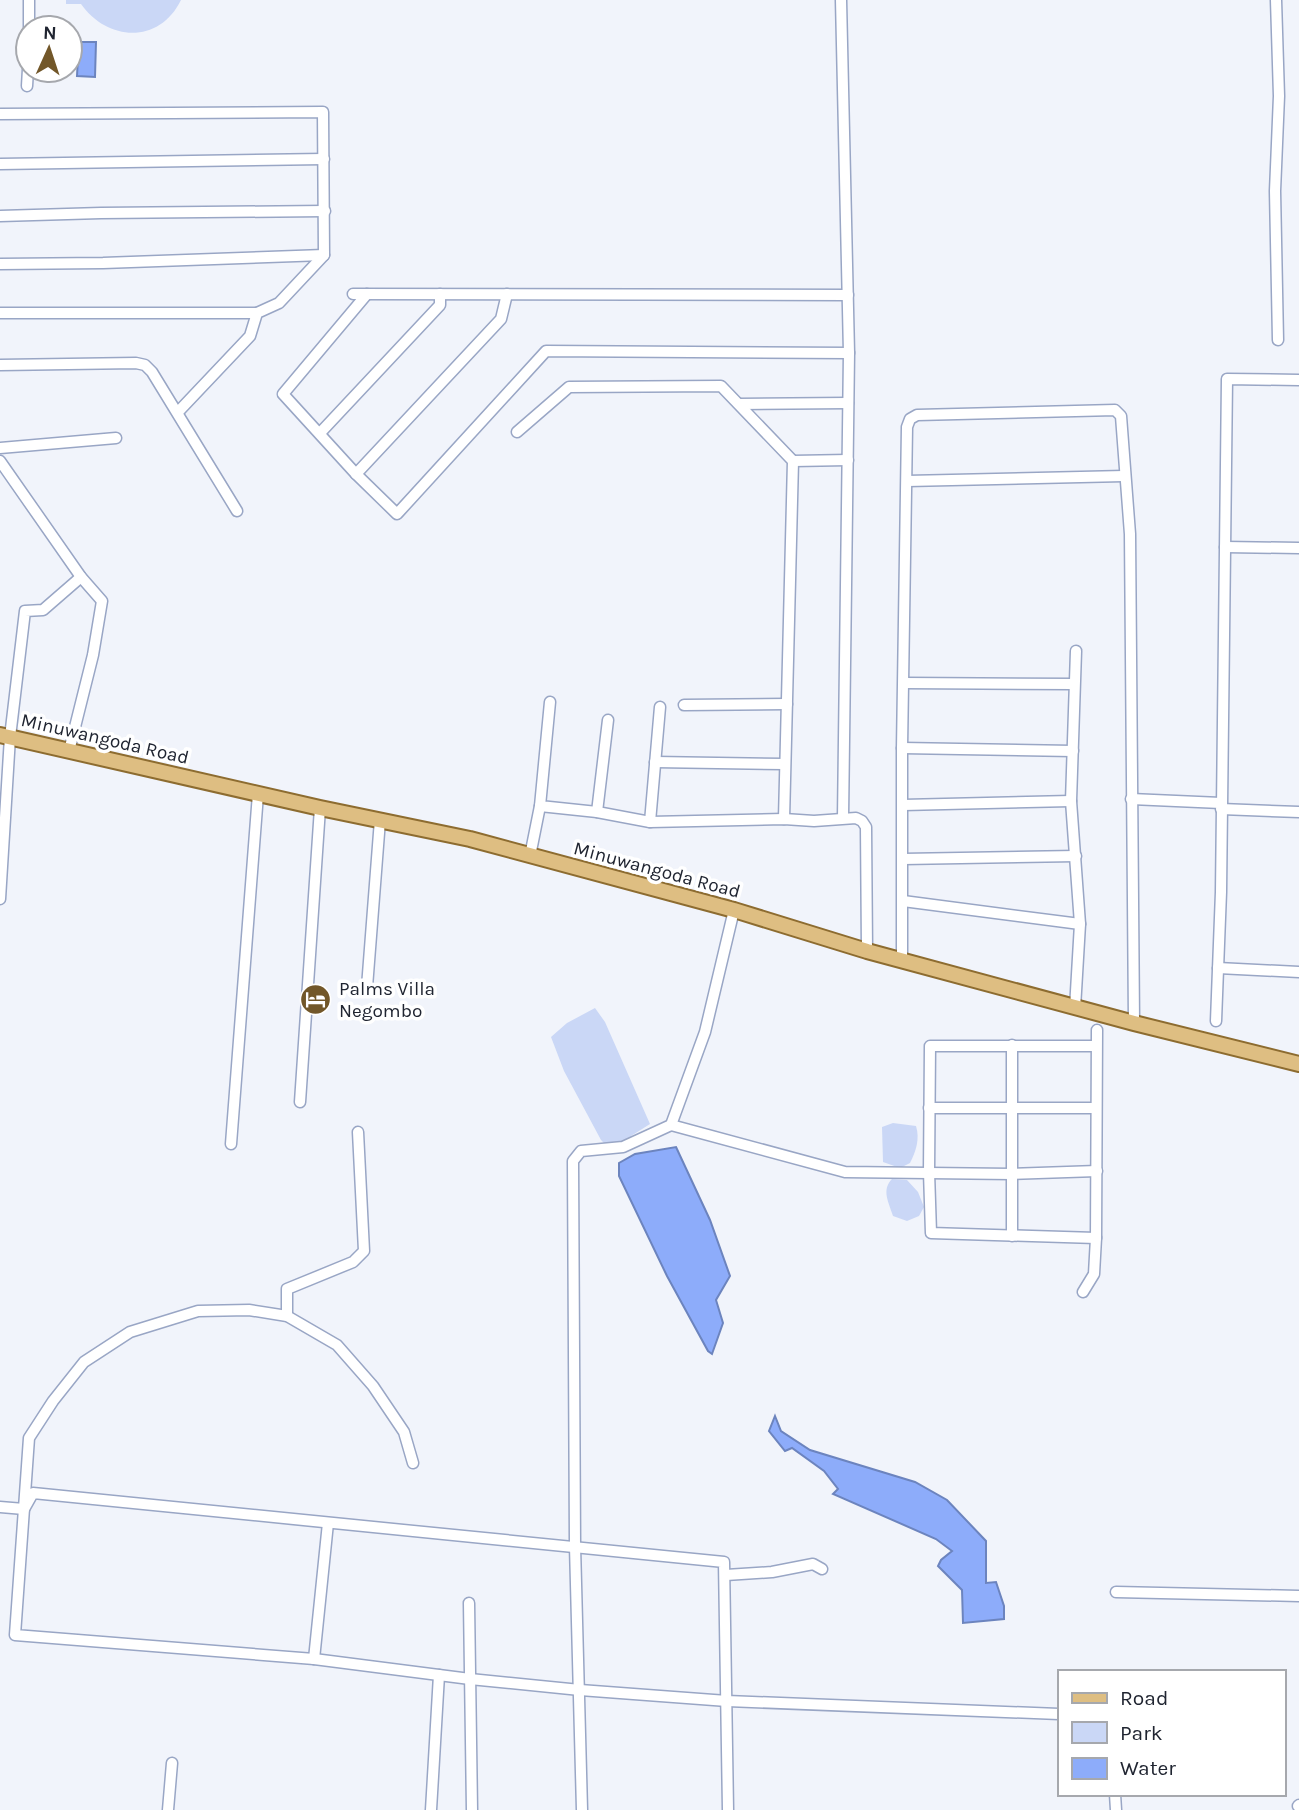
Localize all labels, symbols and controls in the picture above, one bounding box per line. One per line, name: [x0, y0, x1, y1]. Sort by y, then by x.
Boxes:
north arrow: [14, 14, 84, 84]
text: N: [42, 22, 57, 44]
street label: Minuwangoda Road: [19, 709, 191, 769]
street label: Minuwangoda Road: [571, 837, 743, 903]
place label: Palms Villa Negombo: [339, 978, 435, 1022]
hotel icon: Palms Villa Negombo: [299, 983, 333, 1017]
legend: [1058, 1670, 1285, 1796]
text: Road: [1120, 1686, 1168, 1710]
text: Park: [1120, 1721, 1163, 1745]
text: Water: [1120, 1756, 1176, 1780]

